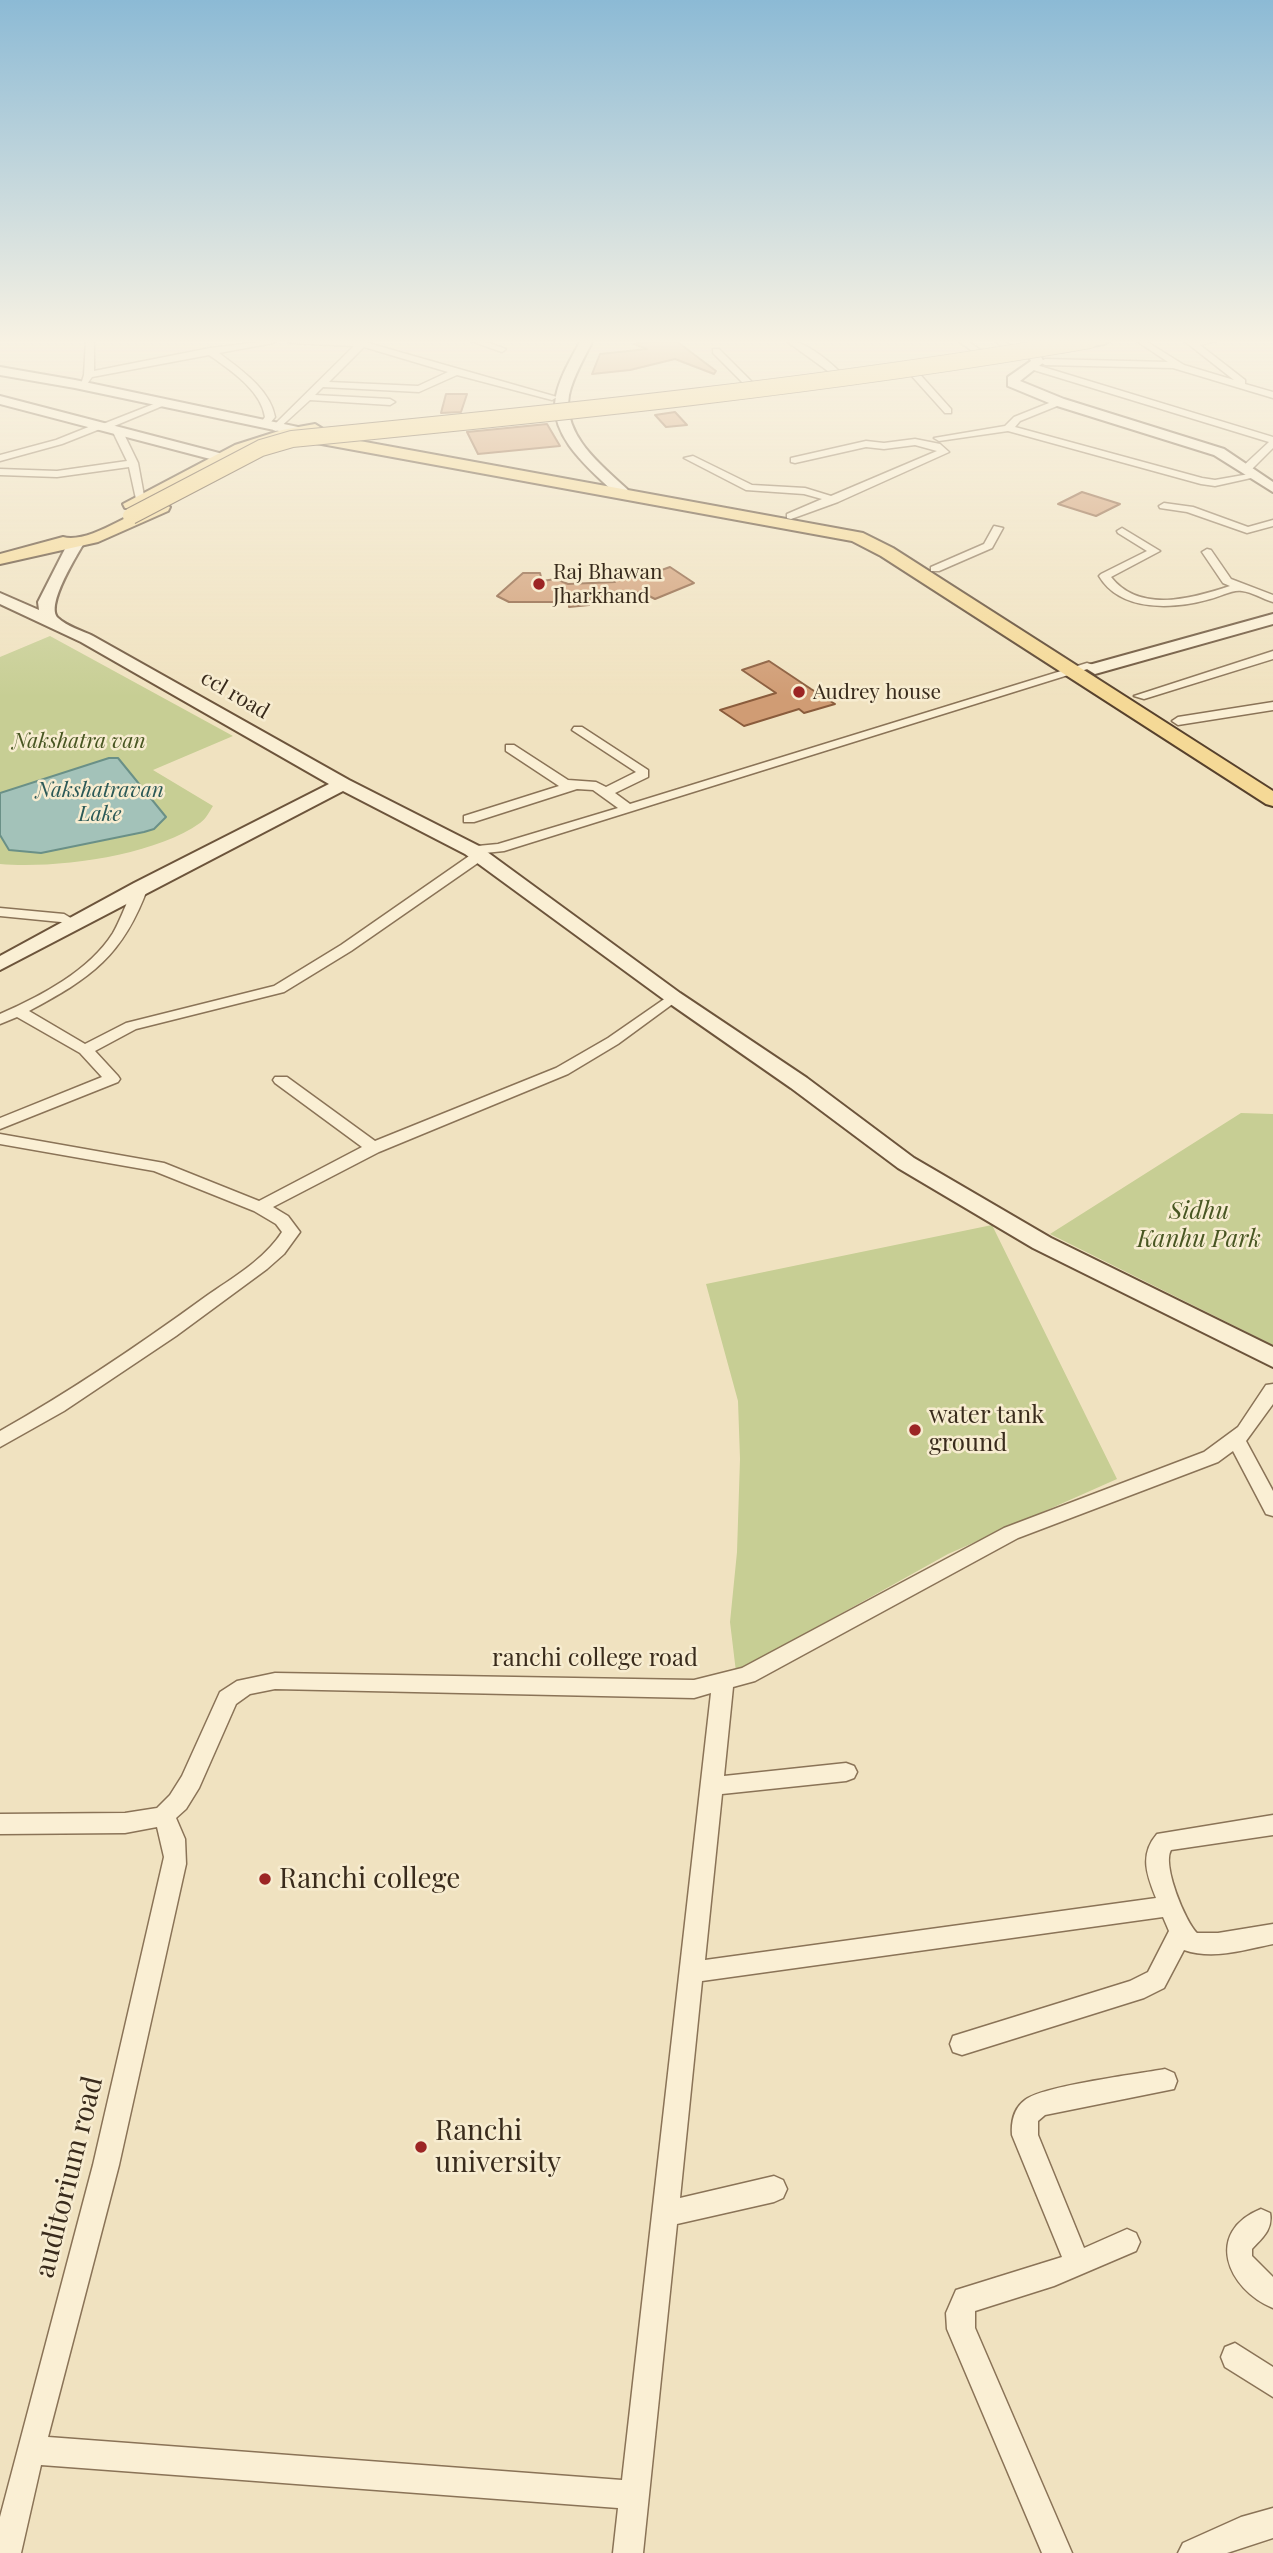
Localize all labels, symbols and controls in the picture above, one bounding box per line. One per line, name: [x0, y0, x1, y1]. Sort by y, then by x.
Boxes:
place label: Raj Bhawan Jharkhand: [553, 559, 663, 609]
marker: Raj Bhawan Jharkhand: [531, 576, 547, 592]
street label: ccl road: [196, 665, 274, 725]
place label: Audrey house: [813, 679, 941, 705]
marker: Audrey house: [791, 684, 807, 700]
park label: Nakshatra van: [12, 728, 146, 754]
water label: Nakshatravan Lake: [36, 777, 164, 827]
park label: Sidhu Kanhu Park: [1137, 1198, 1261, 1254]
place label: water tank ground: [929, 1402, 1045, 1458]
marker: water tank ground: [907, 1422, 923, 1438]
street label: ranchi college road: [492, 1645, 698, 1673]
place label: Ranchi college: [279, 1862, 460, 1896]
marker: Ranchi college: [257, 1871, 273, 1887]
street label: auditorium road: [28, 2073, 110, 2281]
place label: Ranchi university: [435, 2114, 561, 2180]
marker: Ranchi university: [413, 2139, 429, 2155]

